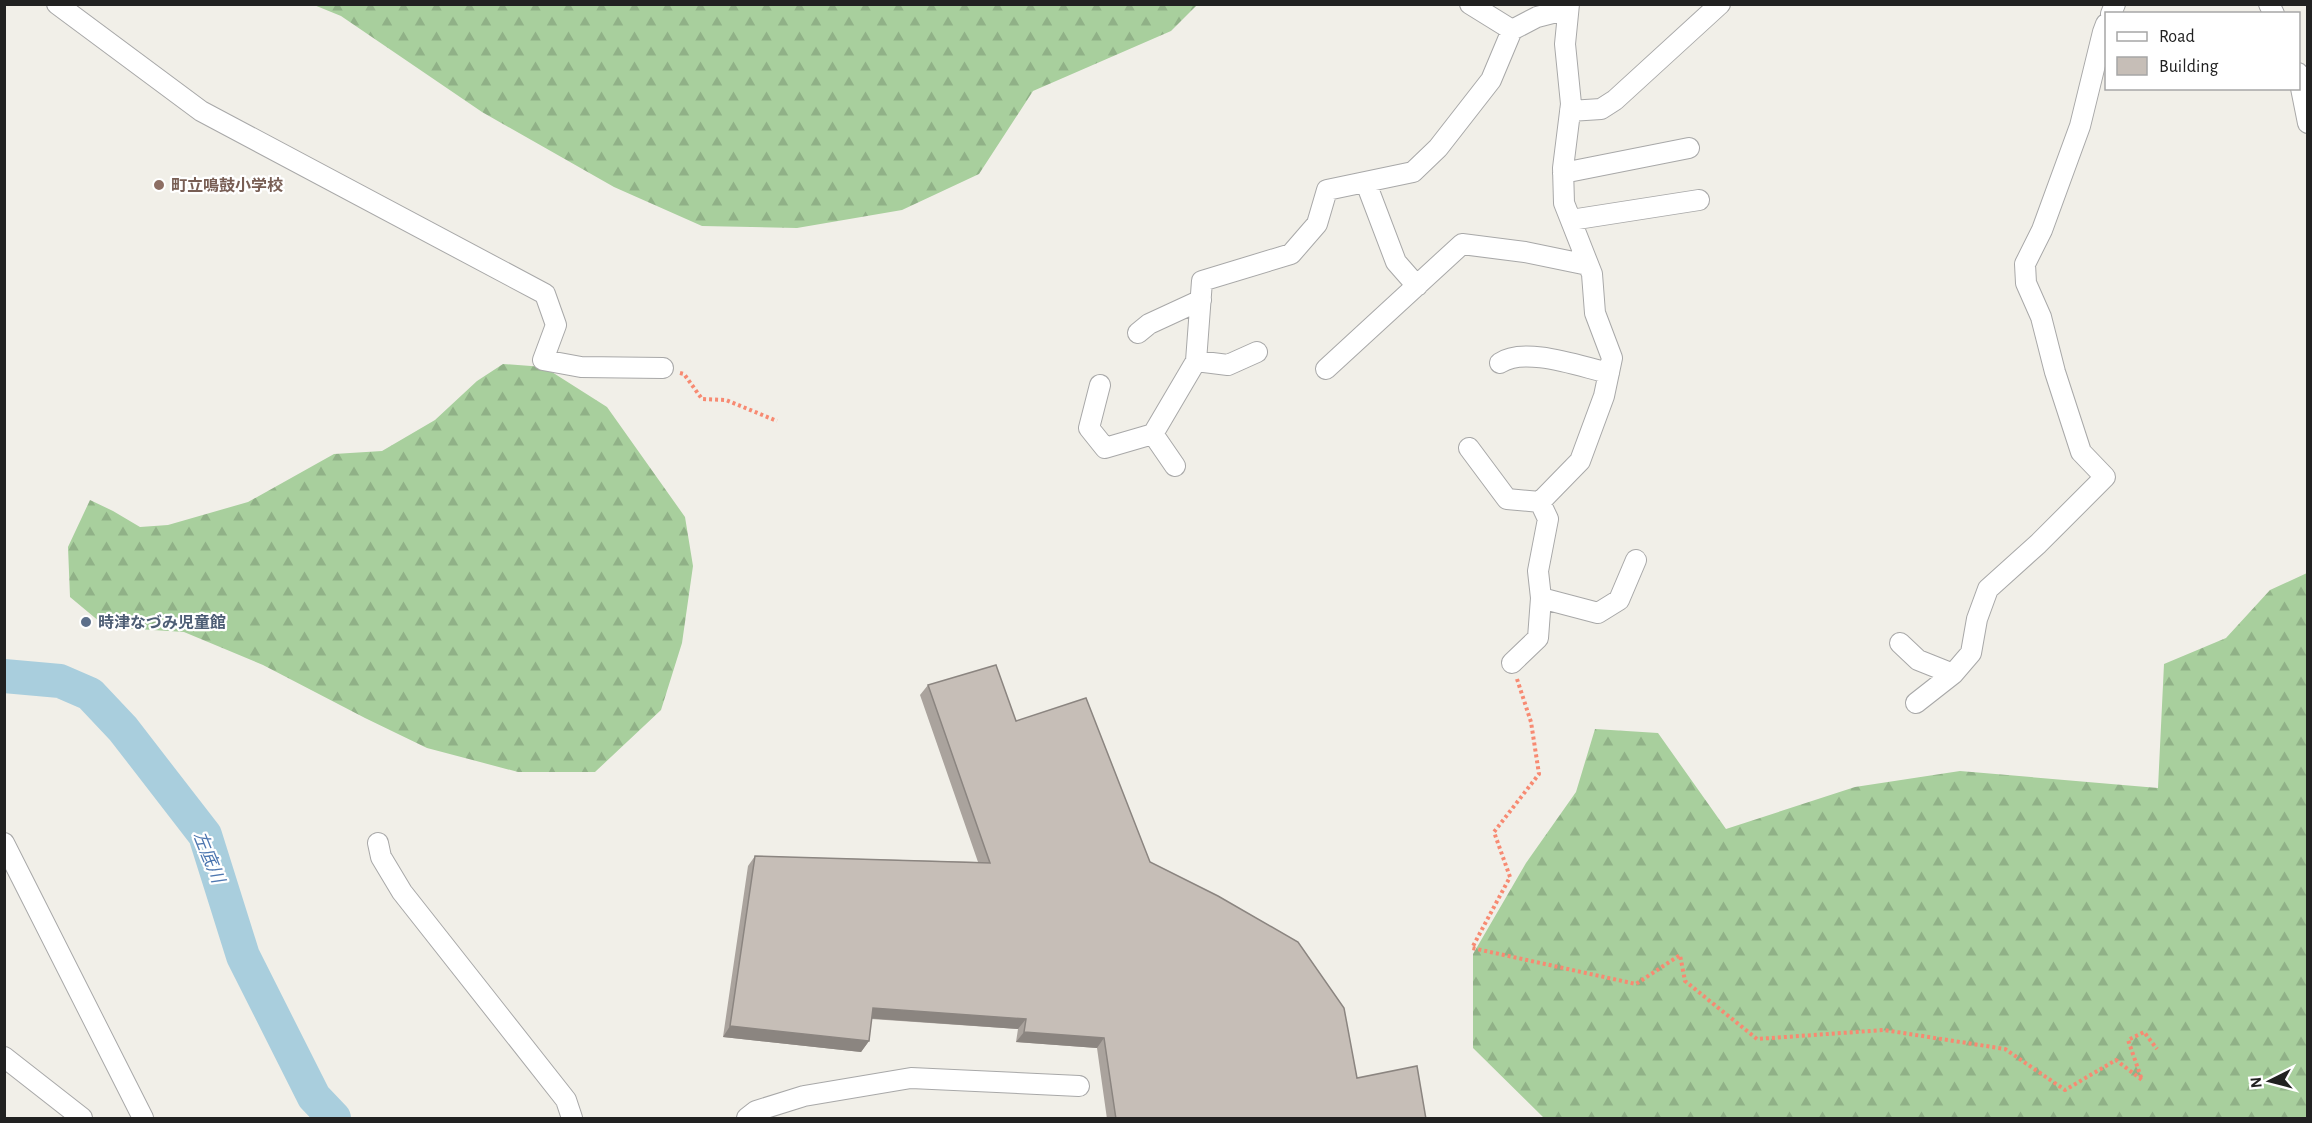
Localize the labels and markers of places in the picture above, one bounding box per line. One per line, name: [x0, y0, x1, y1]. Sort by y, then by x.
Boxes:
place label: 町立鳴鼓小学校: [171, 177, 283, 194]
marker: 町立鳴鼓小学校: [152, 178, 166, 192]
place label: 時津なづみ児童館: [98, 614, 226, 631]
marker: 時津なづみ児童館: [79, 615, 93, 629]

